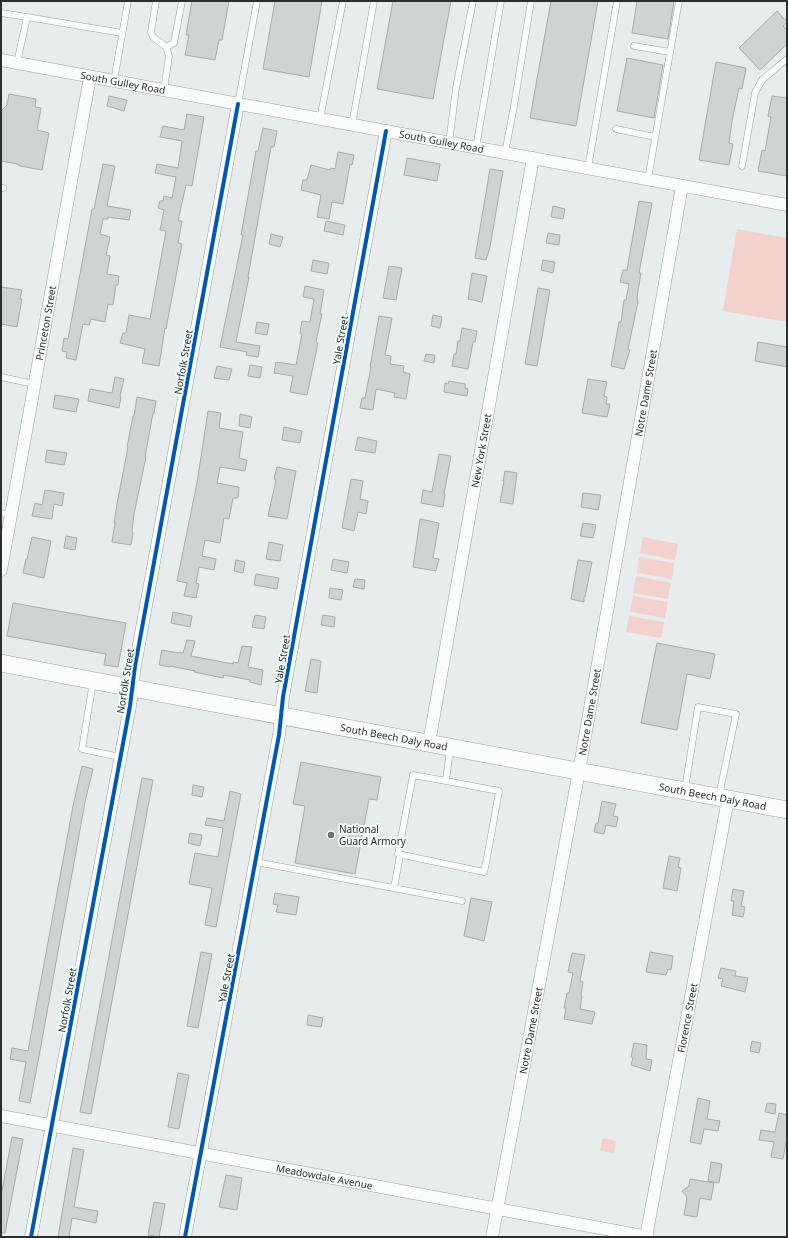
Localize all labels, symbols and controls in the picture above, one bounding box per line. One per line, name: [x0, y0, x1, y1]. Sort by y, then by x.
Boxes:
street label: South Gulley Road: [79, 68, 167, 97]
street label: South Gulley Road: [398, 127, 485, 156]
street label: Princeton Street: [32, 284, 59, 362]
street label: Yale Street: [329, 314, 351, 366]
street label: Norfolk Street: [170, 328, 196, 396]
street label: Notre Dame Street: [631, 348, 660, 437]
street label: New York Street: [468, 412, 494, 489]
street label: Yale Street: [271, 633, 293, 685]
street label: Norfolk Street: [113, 647, 137, 715]
street label: Notre Dame Street: [575, 667, 604, 757]
street label: South Beech Daly Road: [339, 720, 449, 754]
street label: South Beech Daly Road: [658, 779, 767, 813]
place label: National Guard Armory: [339, 822, 407, 848]
marker: National Guard Armory: [326, 830, 336, 840]
street label: Yale Street: [214, 952, 238, 1004]
street label: Norfolk Street: [54, 966, 80, 1034]
street label: Florence Street: [674, 981, 700, 1054]
street label: Notre Dame Street: [516, 986, 546, 1075]
street label: Meadowdale Avenue: [275, 1161, 374, 1192]

